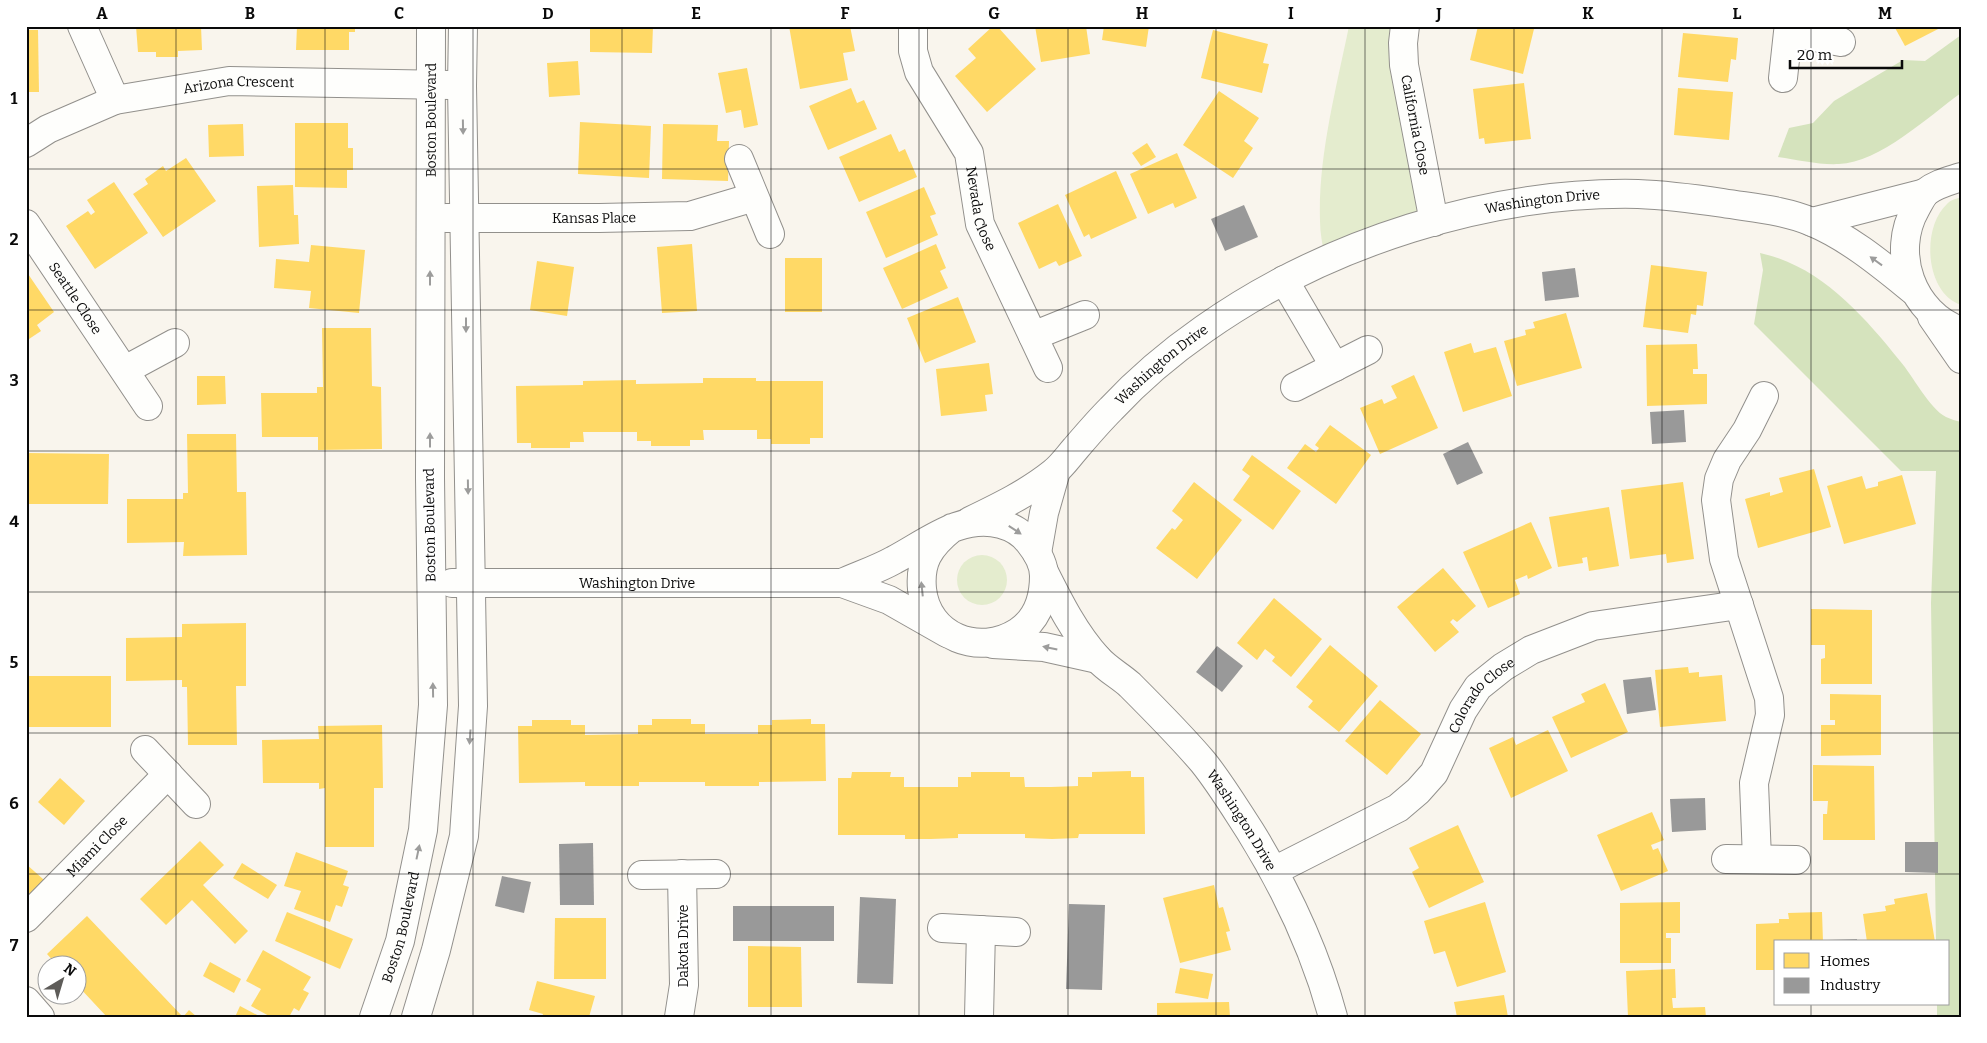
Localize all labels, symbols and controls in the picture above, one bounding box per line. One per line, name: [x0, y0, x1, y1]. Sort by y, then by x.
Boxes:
text: A: [96, 4, 108, 23]
text: B: [245, 4, 255, 23]
text: C: [394, 4, 404, 23]
text: D: [542, 4, 554, 23]
text: E: [691, 4, 701, 23]
text: F: [841, 4, 850, 23]
text: G: [988, 4, 1000, 23]
text: H: [1136, 4, 1149, 23]
text: I: [1288, 4, 1294, 23]
text: J: [1435, 4, 1442, 23]
text: K: [1582, 4, 1594, 23]
text: L: [1733, 4, 1742, 23]
text: M: [1878, 4, 1892, 23]
scale bar: [1790, 38, 1902, 70]
text: 20 m: [1797, 46, 1833, 64]
street label: Boston Boulevard: [422, 63, 439, 177]
street label: Arizona Crescent: [182, 72, 294, 97]
street label: California Close: [1398, 73, 1433, 176]
text: 1: [11, 89, 18, 108]
one-way arrow: [459, 120, 467, 136]
street label: Nevada Close: [963, 165, 1000, 253]
street label: Washington Drive: [1483, 186, 1600, 217]
street label: Kansas Place: [552, 209, 636, 227]
text: 2: [9, 230, 19, 249]
one-way arrow: [1869, 256, 1882, 266]
street label: Seattle Close: [45, 259, 106, 337]
one-way arrow: [426, 269, 434, 285]
one-way arrow: [462, 317, 470, 333]
street label: Washington Drive: [1111, 320, 1211, 408]
text: 3: [9, 371, 19, 390]
one-way arrow: [426, 432, 434, 448]
street label: Boston Boulevard: [421, 468, 439, 582]
one-way arrow: [464, 480, 472, 496]
text: 4: [9, 512, 19, 531]
one-way arrow: [1008, 526, 1021, 535]
street label: Washington Drive: [579, 575, 695, 592]
one-way arrow: [918, 580, 926, 596]
one-way arrow: [1043, 644, 1058, 652]
text: 5: [10, 653, 19, 672]
street label: Colorado Close: [1445, 653, 1518, 736]
one-way arrow: [429, 682, 437, 698]
one-way arrow: [466, 730, 474, 746]
street label: Washington Drive: [1203, 766, 1280, 874]
text: 6: [9, 794, 19, 813]
street label: Miami Close: [63, 812, 131, 880]
one-way arrow: [415, 843, 423, 859]
street label: Boston Boulevard: [378, 870, 423, 985]
street label: Dakota Drive: [675, 905, 692, 987]
text: 7: [10, 936, 19, 955]
legend: [1774, 940, 1950, 1006]
text: Homes: [1820, 952, 1870, 970]
north arrow: [38, 956, 88, 1006]
text: N: [60, 960, 79, 980]
text: Industry: [1820, 976, 1880, 994]

